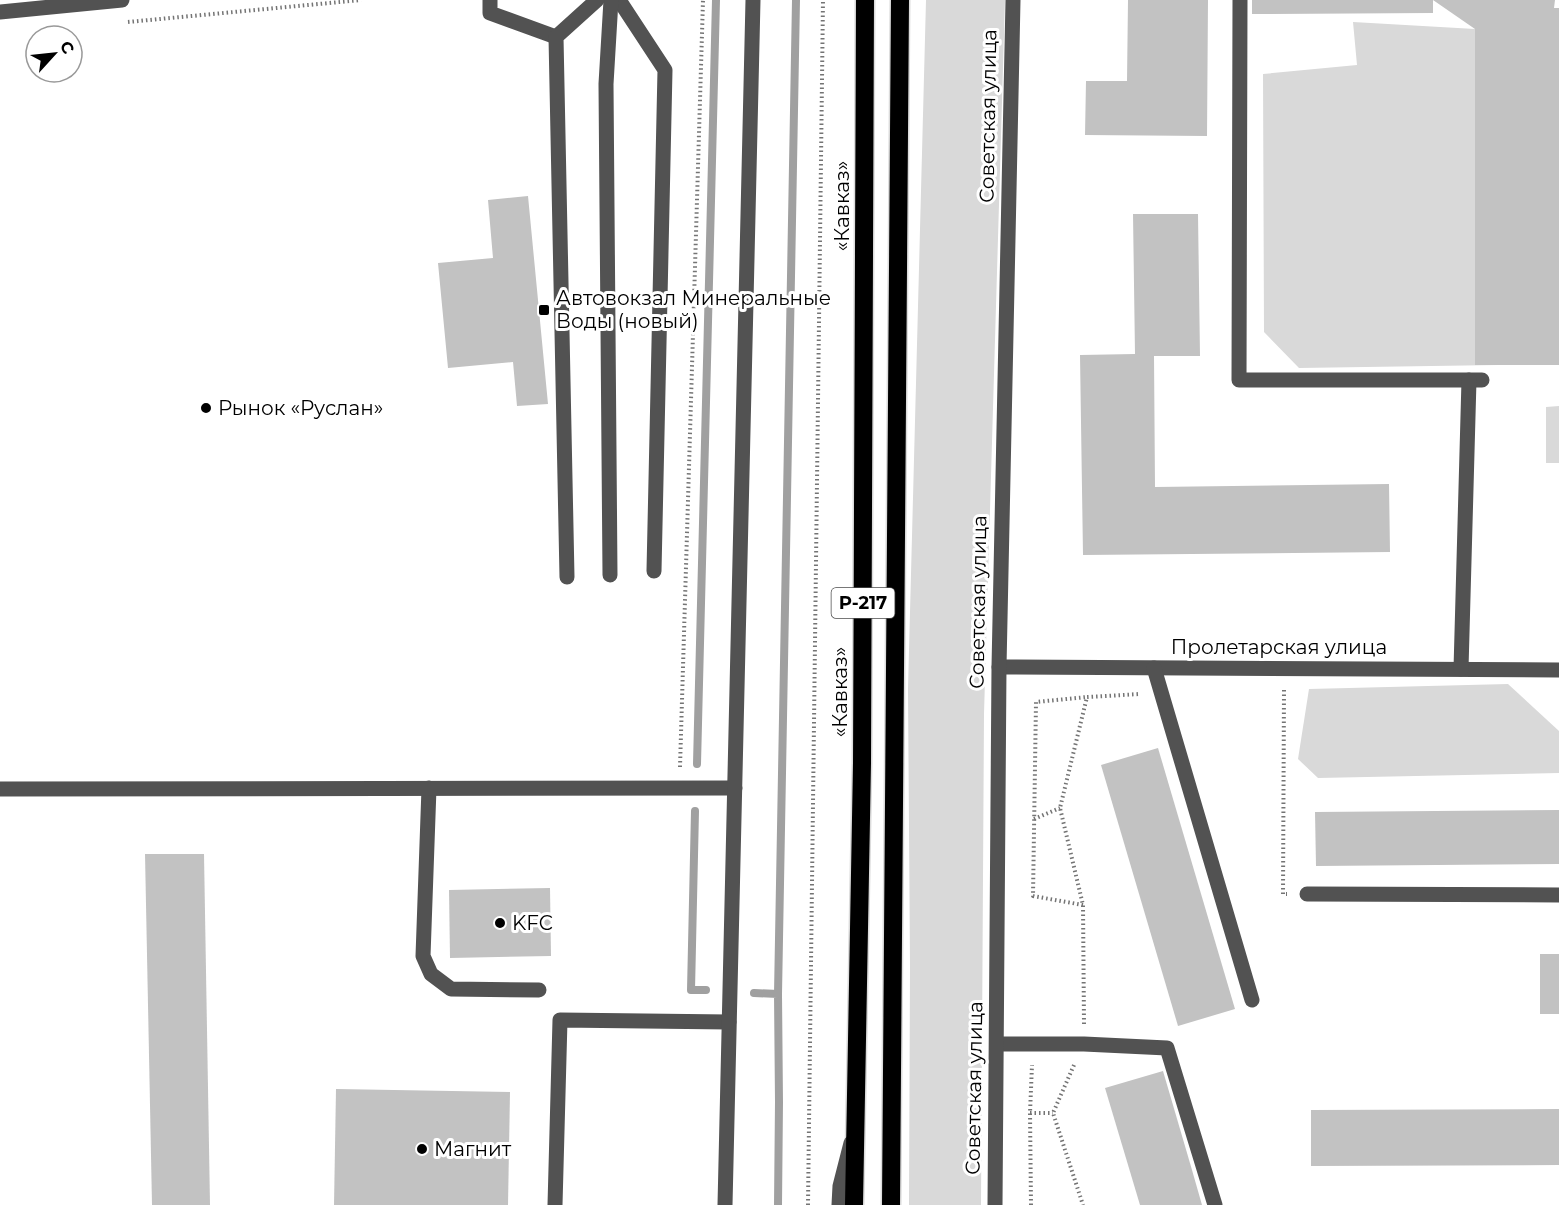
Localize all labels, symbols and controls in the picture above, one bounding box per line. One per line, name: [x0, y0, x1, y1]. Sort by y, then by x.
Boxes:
north arrow: [24, 24, 84, 84]
street label: Советская улица: [974, 29, 1002, 203]
text: С: [56, 38, 78, 57]
street label: «Кавказ»: [830, 161, 854, 251]
place label: Автовокзал Минеральные Воды (новый): [556, 286, 831, 333]
marker: Автовокзал Минеральные Воды (новый): [537, 303, 551, 317]
place label: Рынок «Руслан»: [218, 396, 383, 420]
marker: Рынок «Руслан»: [199, 401, 213, 415]
street label: Советская улица: [964, 515, 992, 689]
road number: Р-217: [832, 588, 894, 618]
street label: Пролетарская улица: [1171, 635, 1387, 659]
street label: «Кавказ»: [828, 647, 852, 737]
place label: KFC: [512, 911, 553, 935]
marker: KFC: [493, 916, 507, 930]
street label: Советская улица: [960, 1001, 988, 1175]
place label: Магнит: [434, 1137, 512, 1161]
marker: Магнит: [415, 1142, 429, 1156]

